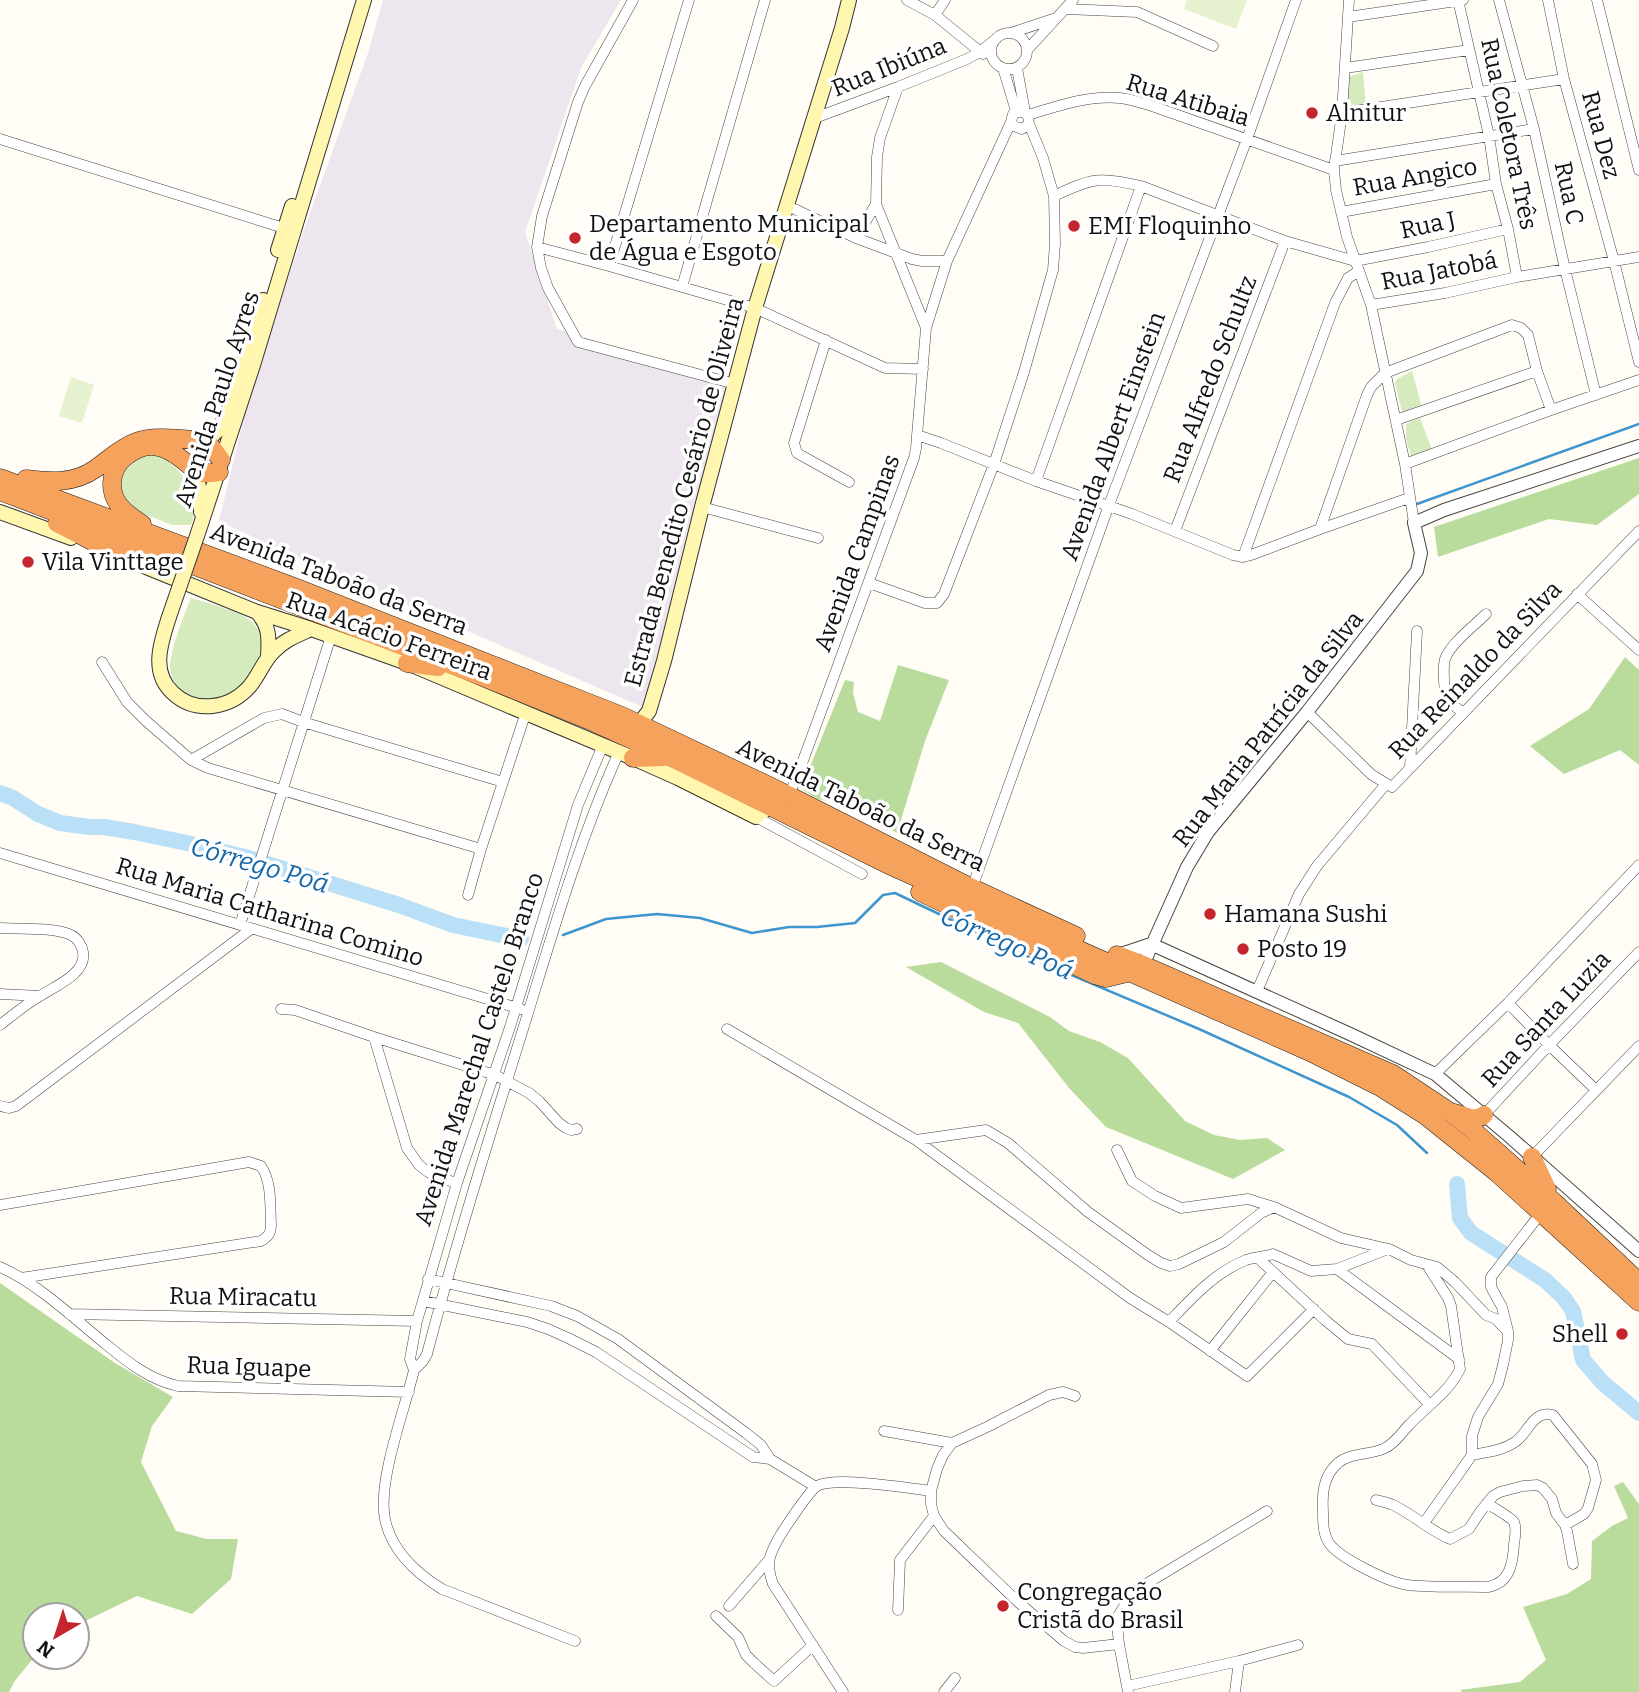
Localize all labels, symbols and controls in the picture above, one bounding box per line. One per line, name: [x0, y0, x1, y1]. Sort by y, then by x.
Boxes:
street label: Rua Ibiúna: [828, 31, 950, 103]
street label: Rua Coletora Três: [1475, 36, 1543, 232]
street label: Rua Atibaia: [1123, 68, 1253, 132]
street label: Rua Dez: [1576, 88, 1626, 182]
place label: Alnitur: [1326, 99, 1407, 127]
marker: Alnitur: [1304, 105, 1320, 121]
street label: Rua Angico: [1351, 152, 1479, 202]
street label: Rua C: [1549, 159, 1589, 227]
street label: Rua J: [1398, 205, 1458, 245]
place label: Departamento Municipal de Água e Esgoto: [589, 210, 869, 266]
place label: EMI Floquinho: [1088, 212, 1251, 240]
marker: EMI Floquinho: [1066, 218, 1082, 234]
marker: Departamento Municipal de Água e Esgoto: [567, 230, 583, 246]
street label: Rua Jatobá: [1378, 246, 1500, 296]
street label: Rua Alfredo Schultz: [1158, 272, 1262, 486]
street label: Avenida Paulo Ayres: [169, 287, 265, 511]
street label: Estrada Benedito Cesário de Oliveira: [618, 294, 750, 690]
street label: Avenida Albert Einstein: [1055, 308, 1171, 564]
street label: Avenida Campinas: [808, 451, 906, 655]
street label: Avenida Taboão da Serra: [207, 517, 471, 641]
place label: Vila Vinttage: [42, 548, 184, 576]
marker: Vila Vinttage: [20, 554, 36, 570]
street label: Rua Reinaldo da Silva: [1383, 575, 1567, 765]
street label: Rua Acácio Ferreira: [282, 586, 496, 686]
street label: Rua Maria Patrícia da Silva: [1167, 606, 1369, 852]
street label: Avenida Taboão da Serra: [732, 733, 990, 877]
water label: Córrego Poá: [187, 831, 333, 900]
street label: Rua Maria Catharina Comino: [113, 852, 427, 972]
street label: Avenida Marechal Castelo Branco: [409, 869, 549, 1229]
water label: Córrego Poá: [935, 900, 1078, 987]
place label: Hamana Sushi: [1224, 900, 1387, 928]
marker: Hamana Sushi: [1202, 906, 1218, 922]
place label: Posto 19: [1257, 935, 1347, 963]
marker: Posto 19: [1235, 941, 1251, 957]
street label: Rua Santa Luzia: [1476, 945, 1616, 1093]
street label: Rua Miracatu: [169, 1282, 317, 1312]
place label: Shell: [1552, 1320, 1608, 1348]
marker: Shell: [1614, 1326, 1630, 1342]
street label: Rua Iguape: [186, 1351, 312, 1383]
place label: Congregação Cristã do Brasil: [1017, 1578, 1184, 1634]
marker: Congregação Cristã do Brasil: [995, 1598, 1011, 1614]
north arrow: [21, 1601, 91, 1671]
text: N: [32, 1635, 59, 1662]

